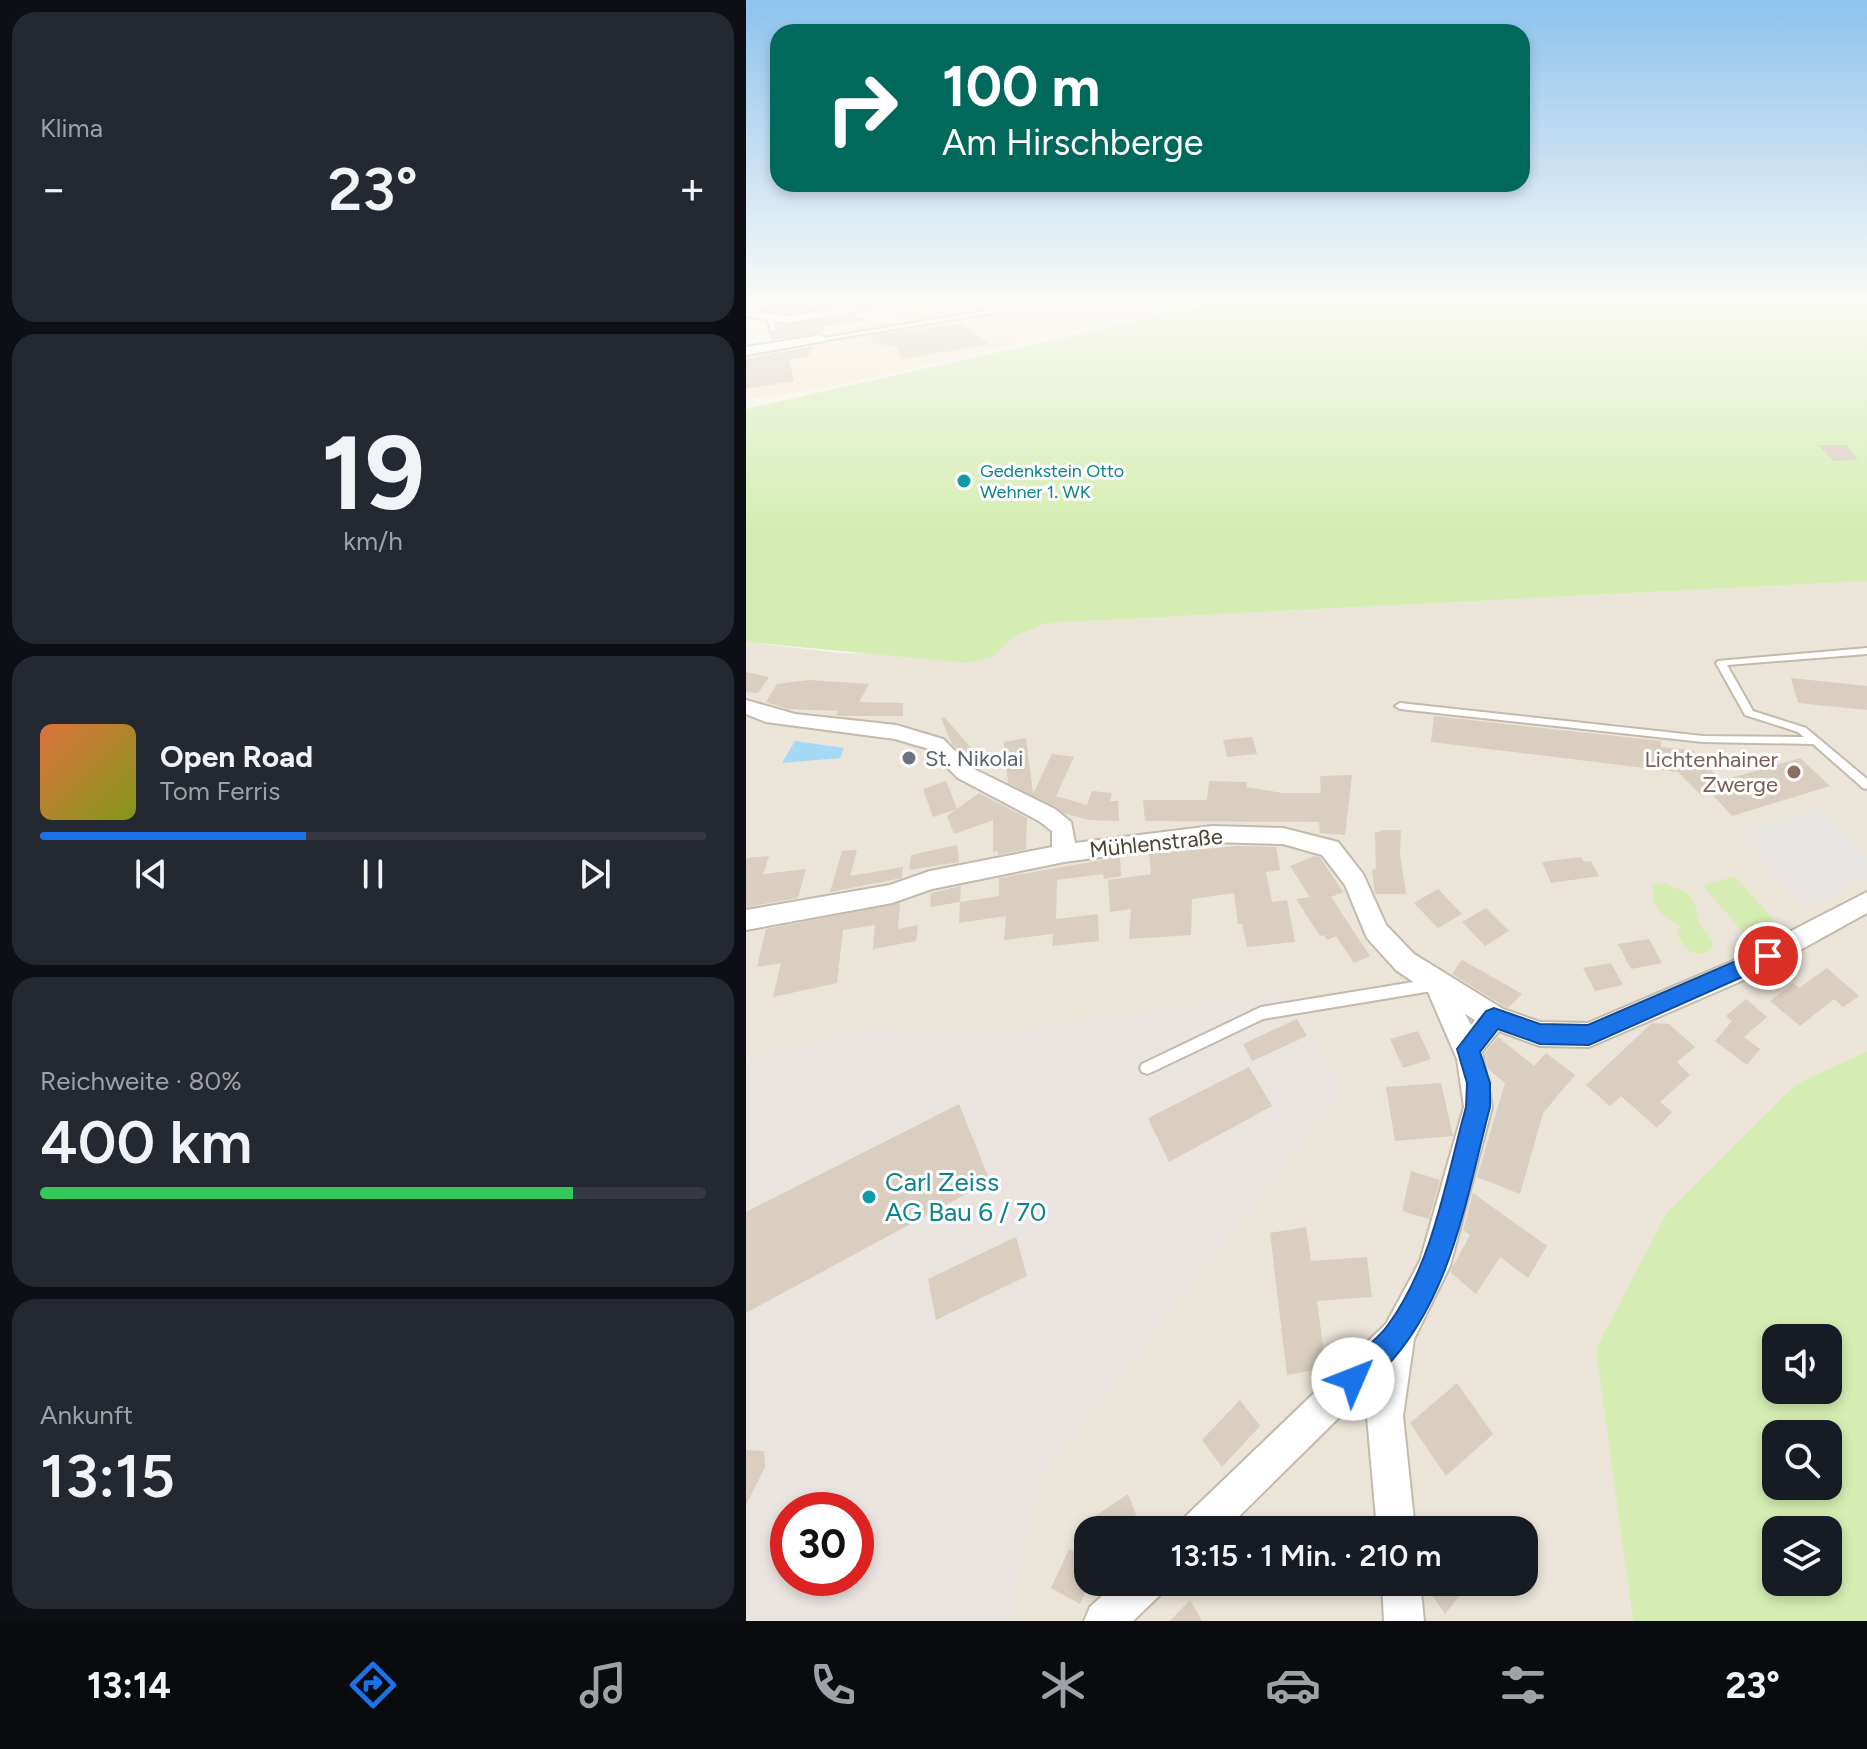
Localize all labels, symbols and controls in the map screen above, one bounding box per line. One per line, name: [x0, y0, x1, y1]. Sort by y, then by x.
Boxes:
text: 100 m: [942, 53, 1100, 120]
icon: right: [810, 56, 914, 160]
text: Klima: [40, 112, 103, 144]
text: Am Hirschberge: [942, 121, 1204, 164]
text: 23°: [328, 153, 418, 225]
text: −: [40, 162, 67, 215]
text: +: [679, 162, 706, 215]
text: 19: [321, 410, 425, 535]
place label: Gedenkstein Otto Wehner 1. WK: [980, 460, 1124, 503]
marker: Gedenkstein Otto Wehner 1. WK: [955, 472, 973, 490]
text: km/h: [343, 525, 403, 557]
text: Open Road: [160, 738, 313, 775]
place label: St. Nikolai: [925, 745, 1023, 772]
place label: Lichtenhainer Zwerge: [1644, 746, 1779, 798]
marker: St. Nikolai: [900, 749, 918, 767]
marker: Lichtenhainer Zwerge: [1785, 763, 1803, 781]
text: Tom Ferris: [160, 775, 280, 807]
street label: Mühlenstraße: [1088, 823, 1224, 863]
icon: previous: [129, 852, 173, 896]
icon: pause: [351, 852, 395, 896]
icon: next: [573, 852, 617, 896]
pin: [1734, 922, 1802, 990]
icon: arrive: [1746, 934, 1790, 978]
text: Reichweite · 80%: [40, 1065, 242, 1097]
text: 400 km: [40, 1106, 252, 1178]
place label: Carl Zeiss AG Bau 6 / 70: [885, 1166, 1047, 1228]
marker: Carl Zeiss AG Bau 6 / 70: [860, 1188, 878, 1206]
map controls: [1762, 1324, 1842, 1596]
button: sound: [1762, 1324, 1842, 1404]
position arrow: [1311, 1337, 1395, 1421]
text: Ankunft: [40, 1399, 133, 1431]
button: search: [1762, 1420, 1842, 1500]
text: 13:15: [40, 1440, 175, 1512]
speed limit sign: 30: [770, 1492, 874, 1596]
button: layers: [1762, 1516, 1842, 1596]
text: 13:15 · 1 Min. · 210 m: [1171, 1537, 1441, 1574]
icon: directions: [345, 1657, 401, 1713]
icon: music: [575, 1657, 631, 1713]
icon: phone: [805, 1657, 861, 1713]
icon: climate: [1035, 1657, 1091, 1713]
icon: car: [1265, 1657, 1321, 1713]
icon: filters: [1495, 1657, 1551, 1713]
text: 13:14: [87, 1664, 171, 1707]
text: 23°: [1726, 1664, 1780, 1707]

